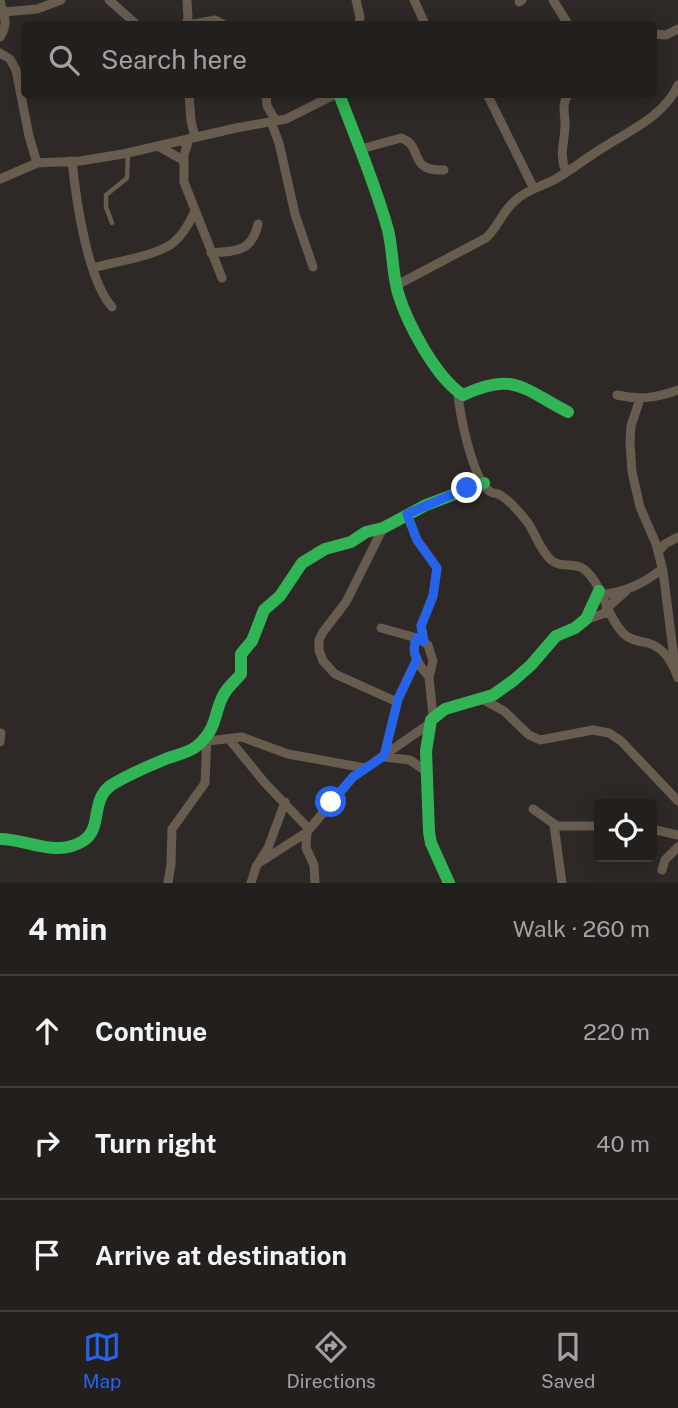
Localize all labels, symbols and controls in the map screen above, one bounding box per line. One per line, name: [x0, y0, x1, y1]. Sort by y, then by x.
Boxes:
search box: [21, 21, 657, 98]
icon: search: [45, 41, 83, 79]
text: Search here: [101, 44, 247, 75]
route end: [451, 472, 482, 503]
route start: [315, 786, 346, 817]
map controls: [594, 799, 657, 862]
button: locate: [594, 799, 657, 862]
text: 4 min: [28, 911, 107, 947]
text: Walk · 260 m: [513, 915, 650, 942]
icon: ahead: [28, 1012, 66, 1050]
text: Continue: [95, 1016, 207, 1047]
text: 220 m: [583, 1018, 650, 1045]
icon: right: [28, 1124, 66, 1162]
text: Turn right: [95, 1128, 217, 1159]
text: 40 m: [596, 1130, 650, 1157]
icon: arrive: [28, 1236, 66, 1274]
text: Arrive at destination: [95, 1240, 347, 1271]
tab: Map: [83, 1328, 121, 1392]
tab: Directions: [286, 1328, 376, 1392]
tab: Saved: [541, 1328, 595, 1392]

